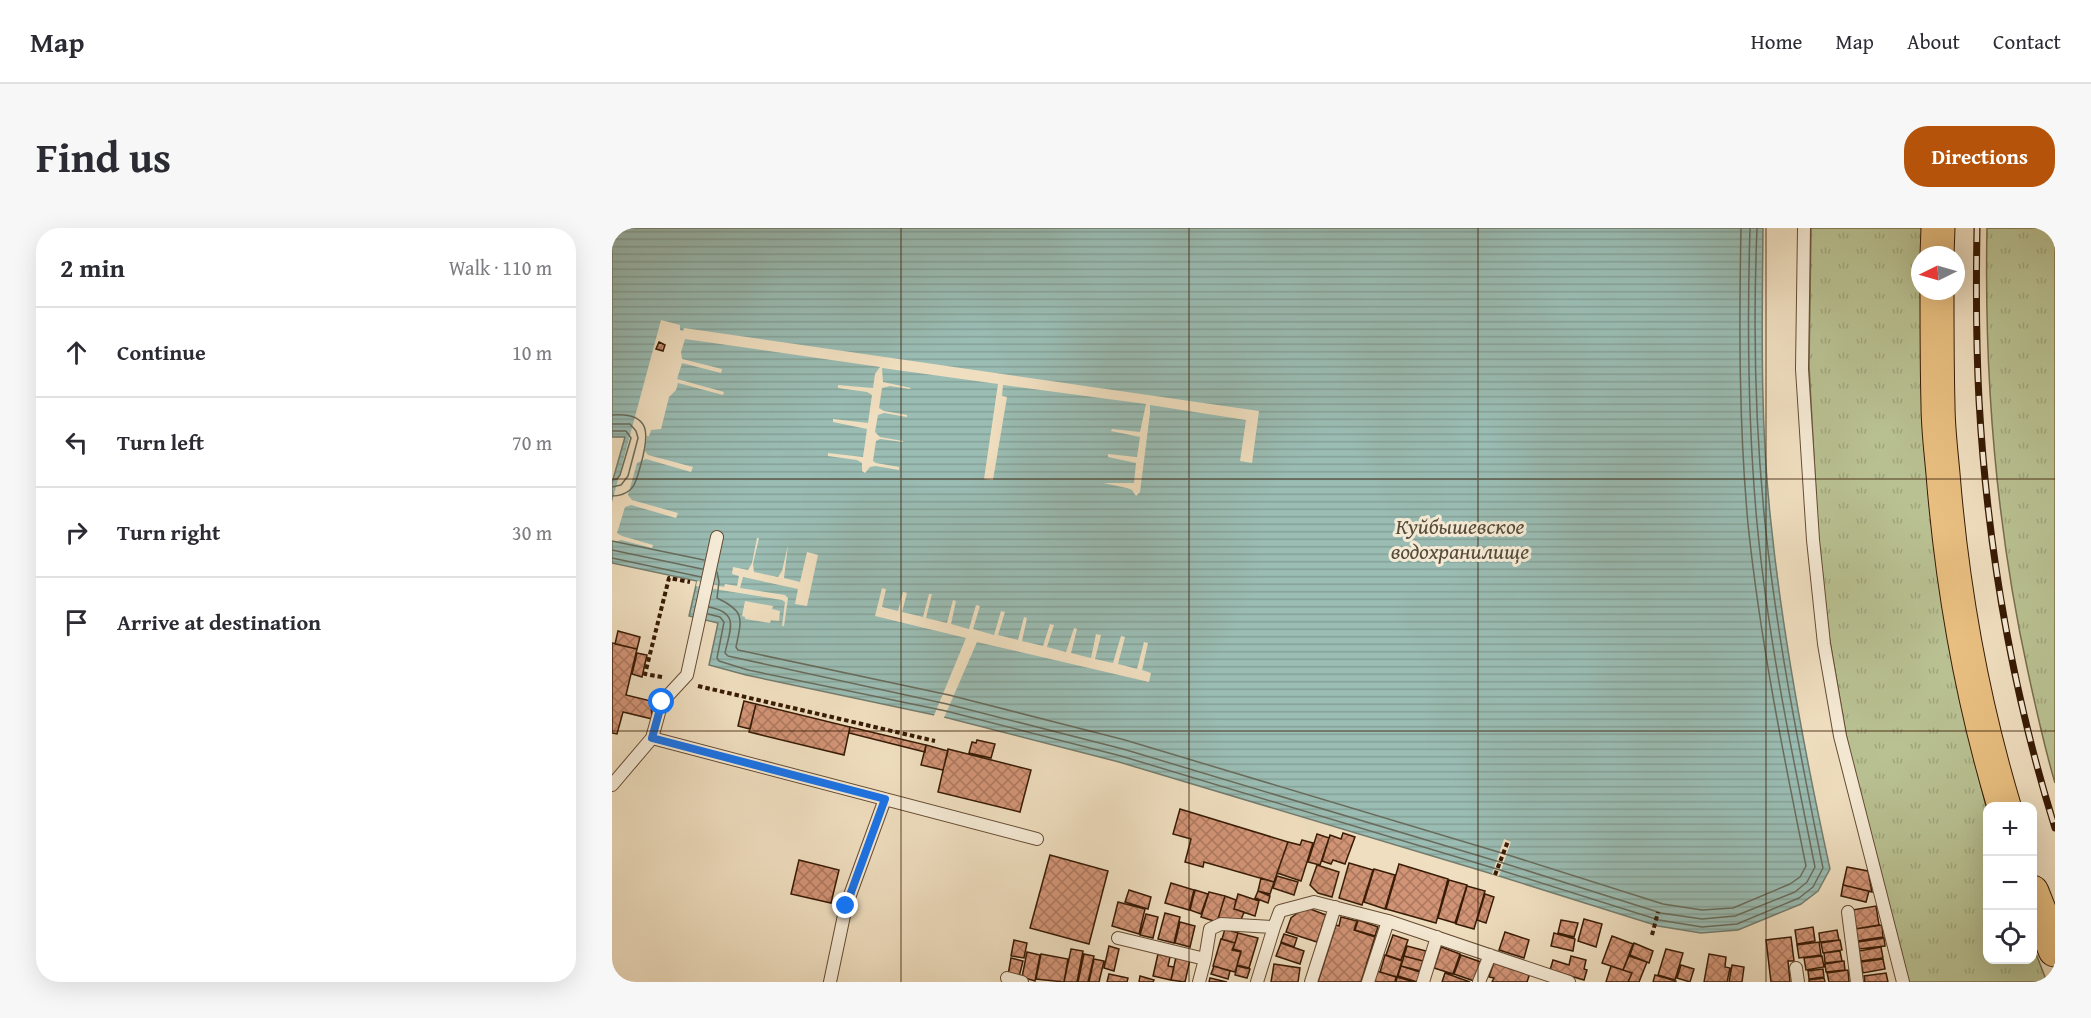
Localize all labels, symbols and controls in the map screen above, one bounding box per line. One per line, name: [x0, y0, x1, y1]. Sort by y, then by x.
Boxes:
text: Map: [30, 21, 84, 62]
text: Home: [1751, 26, 1802, 57]
text: Map: [1835, 26, 1874, 57]
text: About: [1907, 26, 1960, 57]
text: Contact: [1993, 26, 2061, 57]
text: Find us: [36, 126, 171, 187]
button: Directions: [1904, 126, 2055, 187]
north arrow: [1911, 246, 1965, 300]
text: 2 min: [60, 248, 125, 287]
text: Walk · 110 m: [449, 253, 552, 282]
icon: ahead: [60, 336, 93, 369]
text: Continue: [117, 336, 206, 368]
text: 10 m: [512, 338, 552, 367]
icon: left: [60, 426, 93, 459]
text: Turn left: [117, 426, 204, 458]
text: 70 m: [512, 428, 552, 457]
water label: Куйбышевское водохранилище: [1391, 510, 1529, 567]
icon: right: [60, 516, 93, 549]
text: Turn right: [117, 516, 220, 548]
text: 30 m: [512, 518, 552, 547]
icon: arrive: [60, 606, 93, 639]
text: Arrive at destination: [117, 606, 321, 638]
route start: [648, 688, 674, 714]
map controls: [1983, 802, 2037, 964]
button: +: [1983, 802, 2037, 856]
button: −: [1983, 856, 2037, 910]
route end: [832, 892, 858, 918]
button: locate: [1983, 910, 2037, 964]

